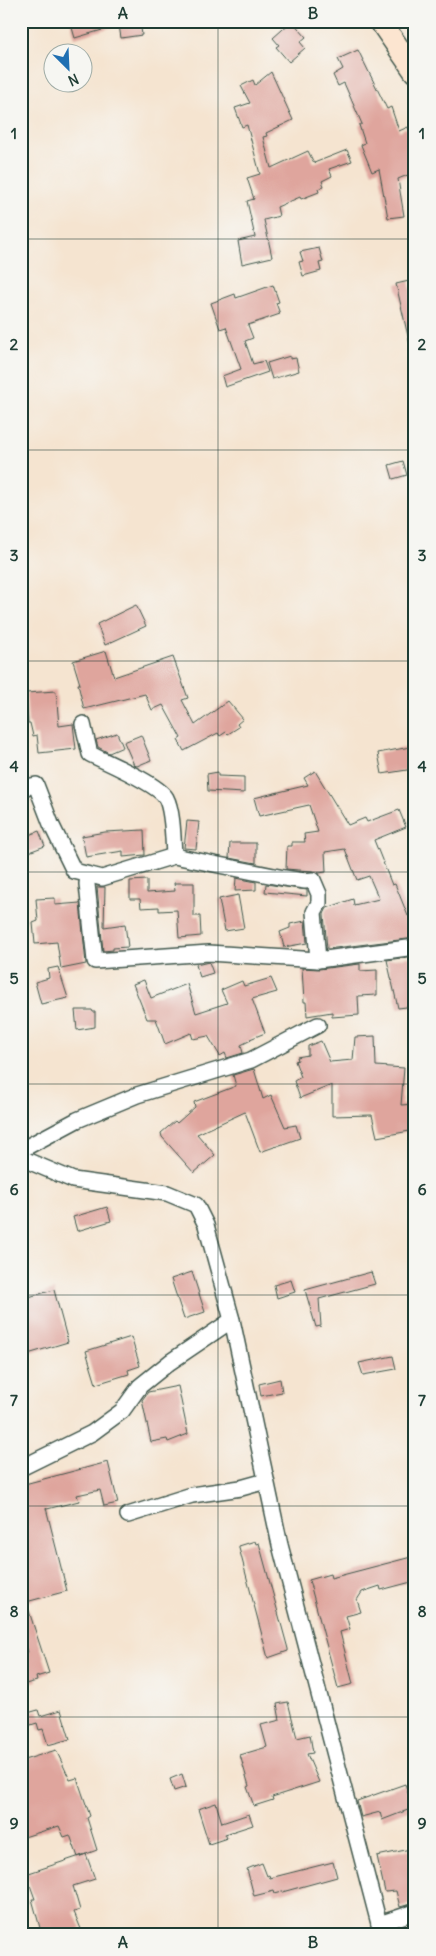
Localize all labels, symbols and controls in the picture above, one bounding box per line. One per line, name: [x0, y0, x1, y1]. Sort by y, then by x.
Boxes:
text: A: [118, 3, 128, 23]
text: B: [308, 3, 319, 23]
north arrow: [42, 42, 92, 92]
text: N: [65, 70, 81, 90]
text: 1: [11, 123, 17, 143]
text: 1: [419, 123, 425, 143]
text: 2: [10, 334, 19, 354]
text: 2: [418, 334, 427, 354]
text: 3: [9, 545, 19, 565]
text: 3: [417, 545, 427, 565]
text: 4: [9, 756, 19, 776]
text: 4: [417, 756, 427, 776]
text: 5: [9, 968, 19, 988]
text: 5: [417, 968, 427, 988]
text: 6: [9, 1179, 19, 1199]
text: 6: [417, 1179, 427, 1199]
text: 7: [10, 1390, 18, 1410]
text: 7: [418, 1390, 426, 1410]
text: 8: [9, 1601, 19, 1621]
text: 8: [417, 1601, 427, 1621]
text: 9: [9, 1813, 19, 1833]
text: 9: [417, 1813, 427, 1833]
text: A: [118, 1932, 128, 1952]
text: B: [308, 1932, 319, 1952]

